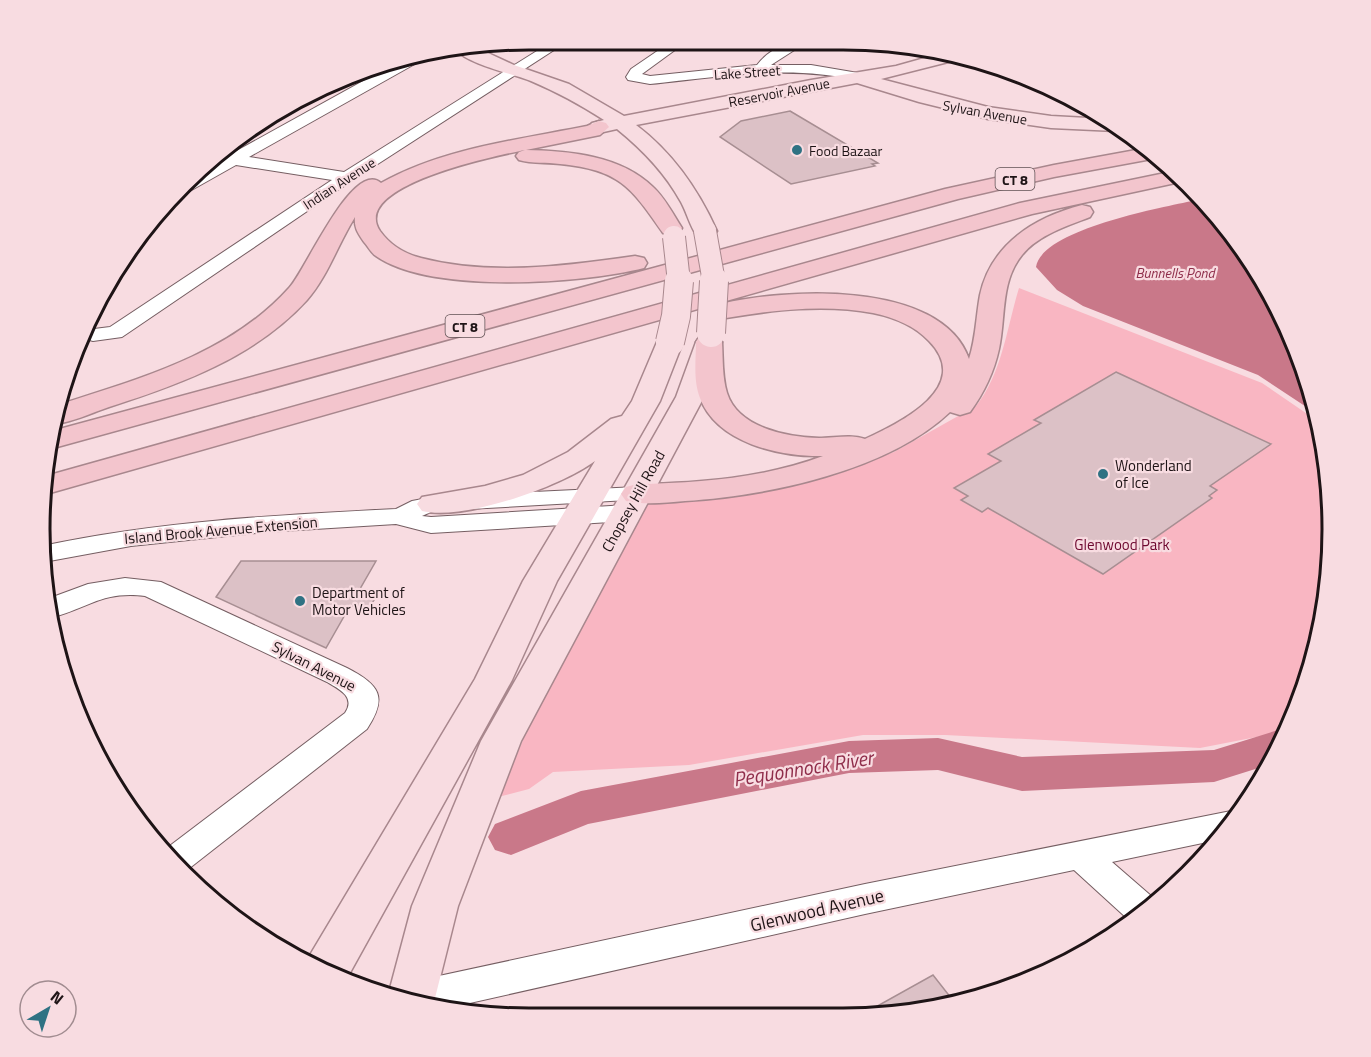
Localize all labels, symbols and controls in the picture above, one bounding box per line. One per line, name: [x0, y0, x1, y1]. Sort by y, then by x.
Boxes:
street label: Lake Street: [713, 59, 781, 85]
street label: Reservoir Avenue: [727, 72, 831, 112]
street label: Sylvan Avenue: [941, 94, 1029, 130]
place label: Food Bazaar: [809, 140, 882, 161]
marker: Food Bazaar: [790, 143, 804, 157]
street label: Indian Avenue: [299, 152, 379, 214]
road number: CT 8: [996, 168, 1034, 190]
water label: Bunnells Pond: [1135, 262, 1217, 283]
road number: CT 8: [446, 315, 484, 337]
street label: Chopsey Hill Road: [596, 446, 670, 556]
place label: Wonderland of Ice: [1115, 454, 1192, 494]
marker: Wonderland of Ice: [1096, 467, 1110, 481]
street label: Island Brook Avenue Extension: [123, 510, 319, 550]
park label: Glenwood Park: [1074, 533, 1170, 556]
place label: Department of Motor Vehicles: [312, 581, 406, 621]
marker: Department of Motor Vehicles: [293, 594, 307, 608]
street label: Sylvan Avenue: [268, 635, 360, 697]
water label: Pequonnock River: [731, 741, 878, 794]
street label: Glenwood Avenue: [748, 882, 886, 938]
north arrow: [18, 979, 78, 1039]
text: N: [46, 985, 69, 1010]

